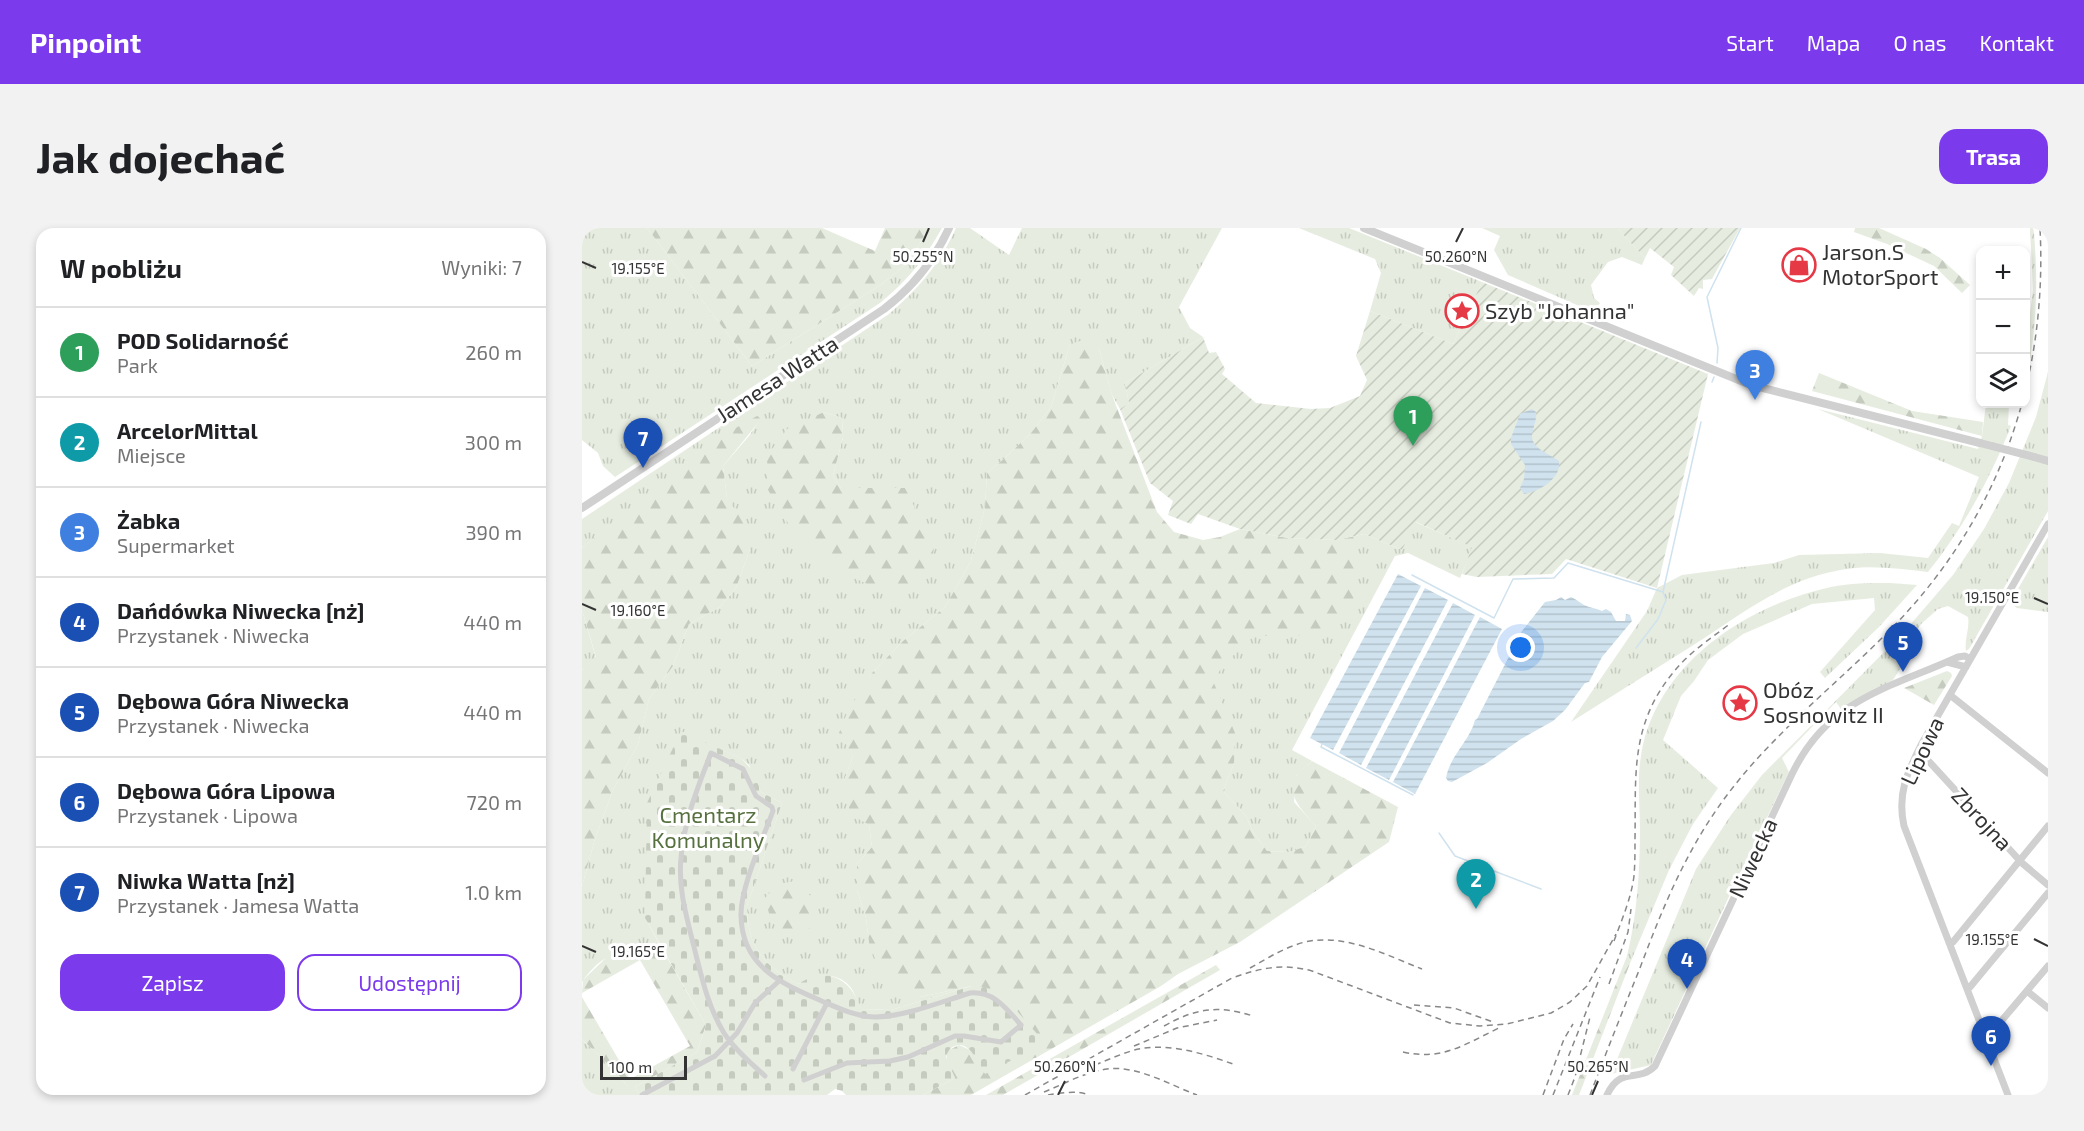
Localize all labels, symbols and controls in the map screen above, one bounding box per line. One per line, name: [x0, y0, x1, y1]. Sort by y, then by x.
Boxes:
text: Pinpoint: [30, 25, 141, 59]
text: Start: [1726, 30, 1774, 55]
text: Mapa: [1807, 30, 1860, 55]
text: O nas: [1893, 30, 1947, 55]
text: Kontakt: [1980, 30, 2054, 55]
button: Trasa: [1939, 129, 2048, 184]
text: Jak dojechać: [36, 131, 285, 181]
place label: Jarson.S MotorSport: [1822, 238, 1938, 289]
map controls: [1976, 246, 2030, 408]
button: +: [1976, 246, 2030, 300]
text: 50.255°N: [892, 247, 954, 265]
text: 50.260°N: [1425, 247, 1487, 265]
shop icon: Jarson.S MotorSport: [1781, 247, 1817, 283]
text: W pobliżu: [60, 252, 182, 283]
text: Wyniki: 7: [441, 255, 522, 279]
text: 19.155°E: [611, 259, 665, 277]
place icon: Szyb "Johanna": [1444, 293, 1480, 329]
place label: Szyb "Johanna": [1485, 297, 1634, 323]
button: −: [1976, 300, 2030, 354]
text: POD Solidarność: [117, 327, 289, 353]
street label: Jamesa Watta: [711, 329, 842, 427]
text: 1: [75, 340, 84, 364]
text: 260 m: [465, 340, 522, 364]
pin: 3: [1736, 350, 1774, 400]
text: Park: [117, 353, 158, 377]
button: layers: [1976, 354, 2030, 408]
pin: 1: [1394, 396, 1432, 446]
text: ArcelorMittal: [117, 417, 258, 443]
pin: 7: [624, 418, 662, 468]
text: 2: [74, 430, 85, 454]
text: 300 m: [465, 430, 522, 454]
text: Miejsce: [117, 443, 186, 467]
text: Żabka: [117, 507, 180, 533]
text: 3: [74, 520, 85, 544]
text: 390 m: [465, 520, 522, 544]
text: Supermarket: [117, 533, 235, 557]
text: 19.150°E: [1965, 588, 2019, 606]
text: Dańdówka Niwecka [nż]: [117, 597, 365, 623]
text: 19.160°E: [611, 601, 665, 619]
text: 4: [73, 610, 86, 634]
text: 440 m: [463, 610, 522, 634]
pin: 5: [1884, 622, 1922, 672]
text: Przystanek · Niwecka: [117, 623, 310, 647]
your location: [1506, 633, 1535, 662]
place label: Obóz Sosnowitz II: [1763, 676, 1884, 727]
place icon: Obóz Sosnowitz II: [1722, 685, 1758, 721]
text: Dębowa Góra Niwecka: [117, 687, 349, 713]
text: 5: [74, 700, 85, 724]
text: 440 m: [463, 700, 522, 724]
street label: Lipowa: [1894, 712, 1948, 789]
text: Przystanek · Niwecka: [117, 713, 310, 737]
text: Dębowa Góra Lipowa: [117, 777, 335, 803]
street label: Zbrojna: [1946, 782, 2018, 856]
text: 6: [74, 790, 85, 814]
text: 720 m: [466, 790, 522, 814]
park label: Cmentarz Komunalny: [652, 801, 765, 852]
text: Przystanek · Lipowa: [117, 803, 298, 827]
street label: Niwecka: [1722, 814, 1782, 902]
pin: 2: [1456, 860, 1496, 909]
text: Niwka Watta [nż]: [117, 867, 295, 893]
text: 7: [74, 880, 85, 904]
text: 1.0 km: [465, 880, 522, 904]
text: Przystanek · Jamesa Watta: [117, 893, 359, 917]
text: 19.155°E: [1965, 930, 2019, 948]
pin: 4: [1668, 940, 1706, 989]
text: 19.165°E: [611, 942, 665, 960]
button: Zapisz: [60, 954, 285, 1011]
button: Udostępnij: [297, 954, 522, 1011]
pin: 6: [1972, 1016, 2010, 1066]
scale bar: [600, 1053, 687, 1080]
text: 100 m: [609, 1057, 652, 1076]
text: 50.260°N: [1034, 1057, 1096, 1075]
text: 50.265°N: [1567, 1057, 1629, 1075]

